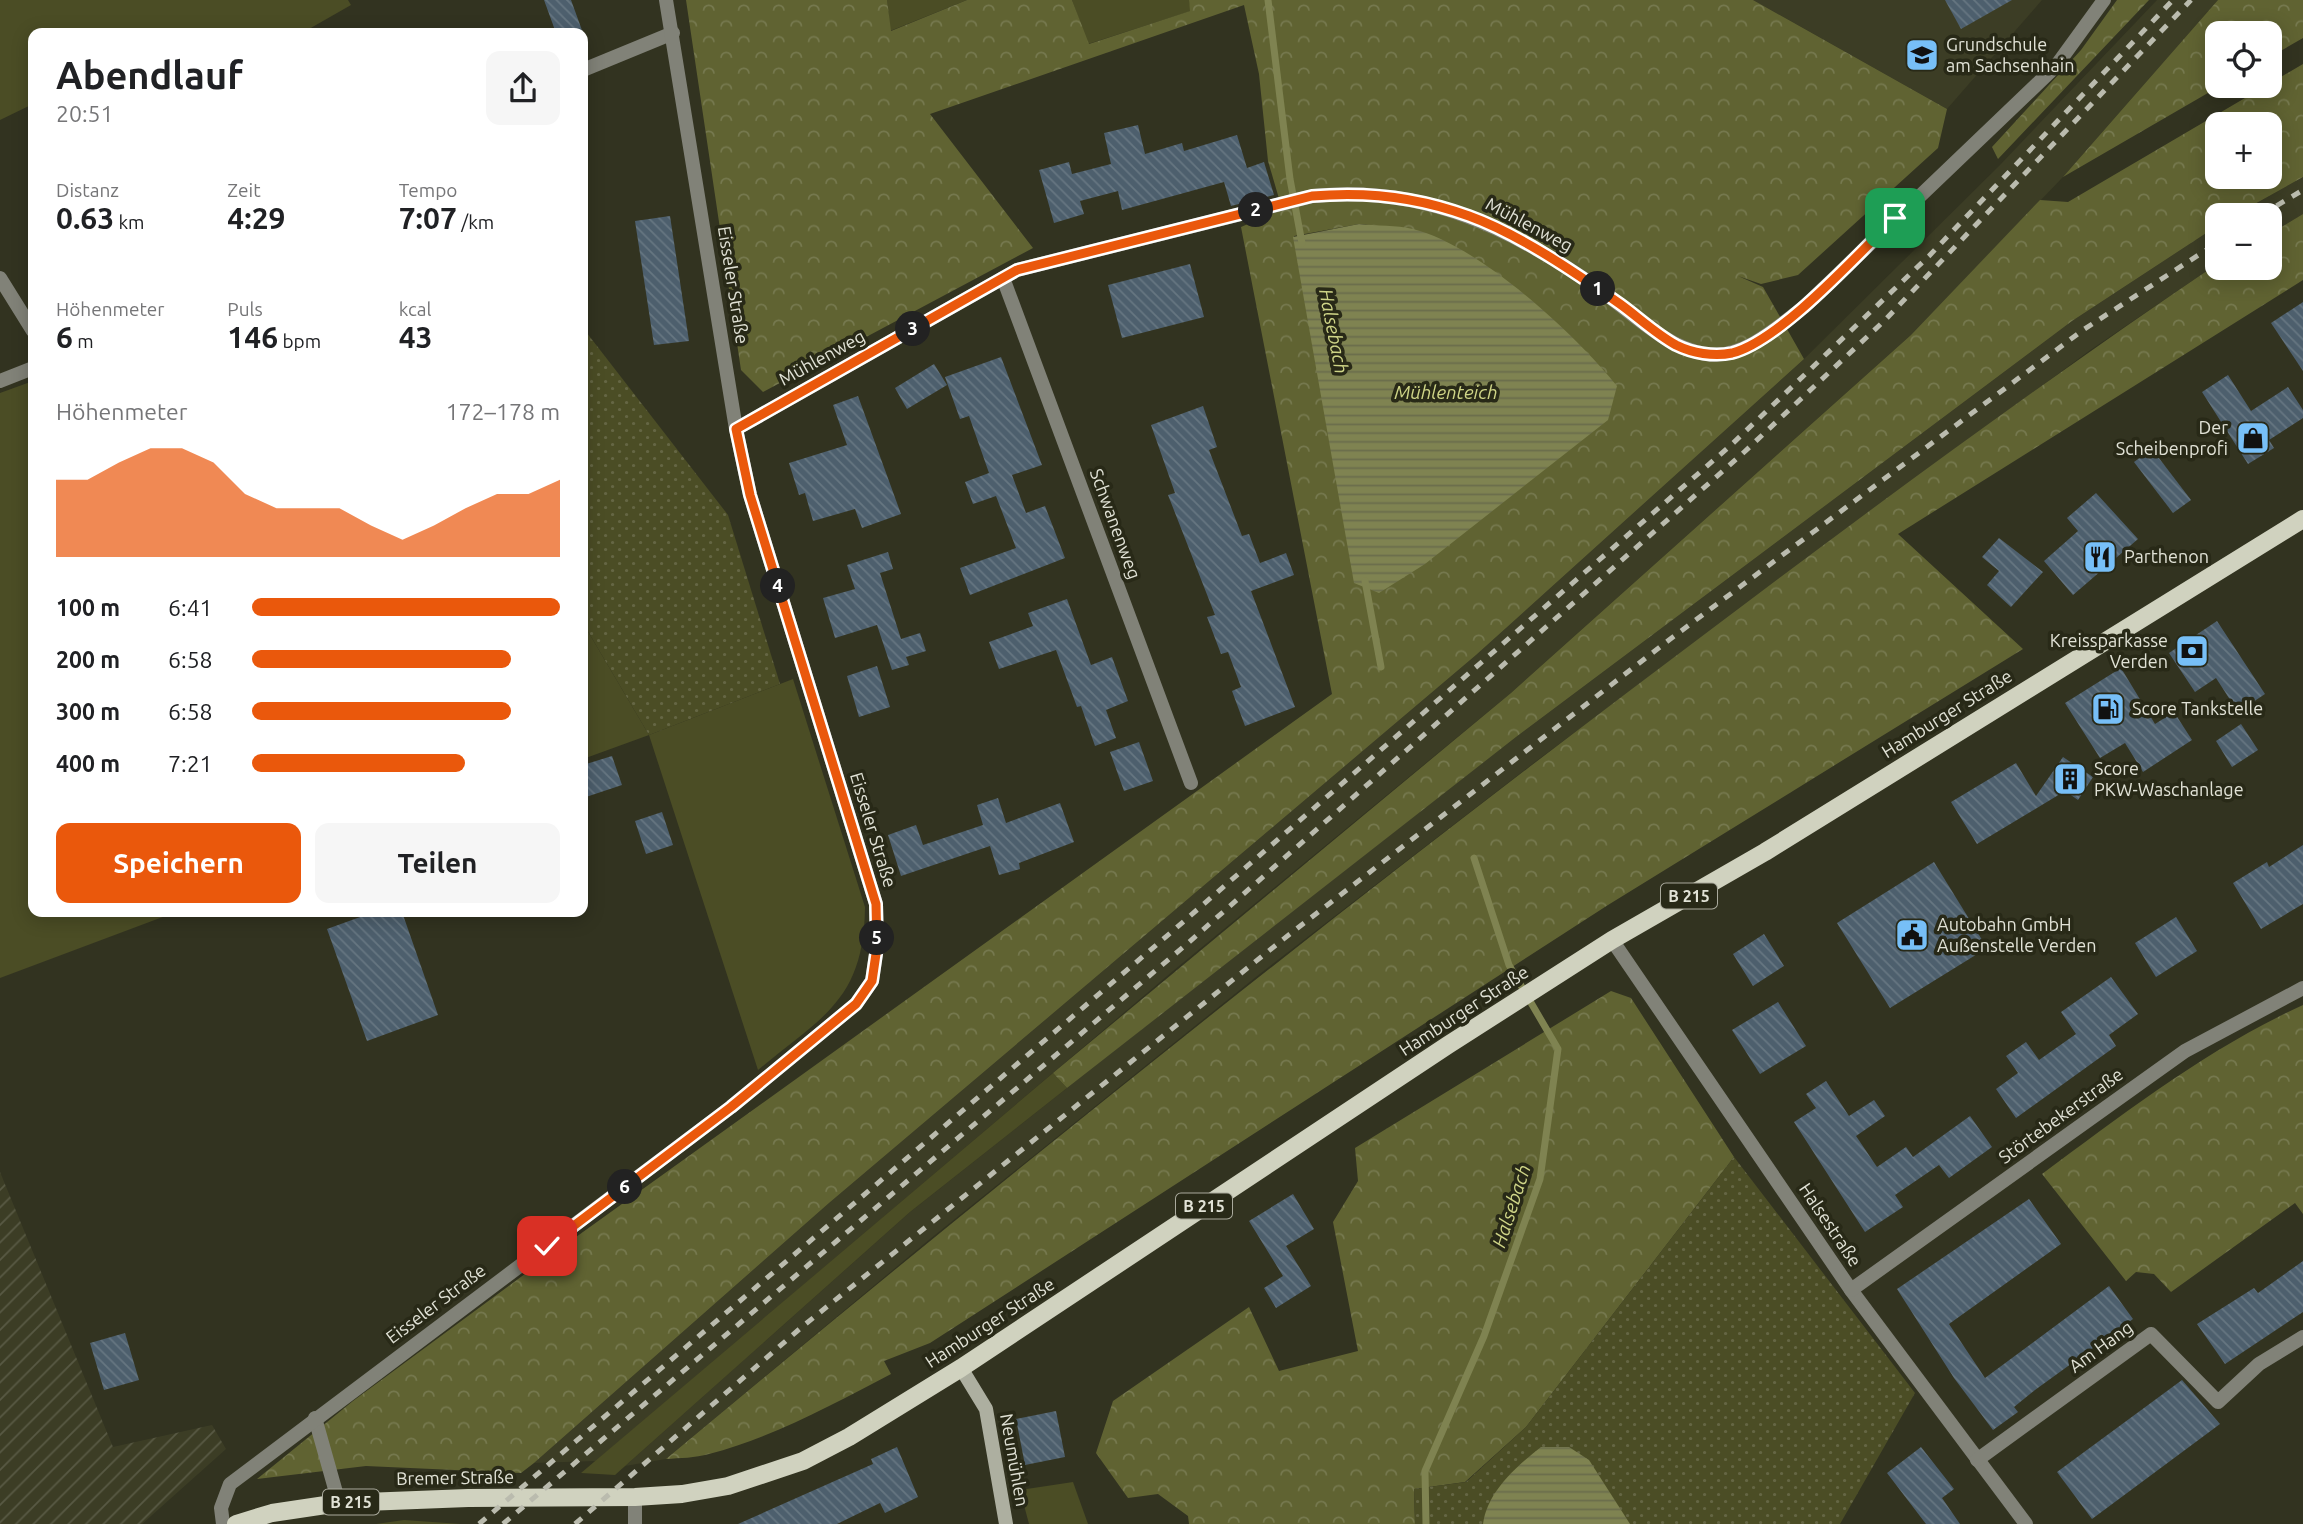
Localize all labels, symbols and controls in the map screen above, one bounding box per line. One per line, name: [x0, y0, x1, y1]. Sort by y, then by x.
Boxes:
map controls: [2205, 21, 2282, 280]
button: locate: [2205, 21, 2282, 98]
place label: Grundschule am Sachsenhain: [1946, 34, 2074, 75]
school or university icon: Grundschule am Sachsenhain: [1903, 36, 1941, 74]
button: share: [486, 51, 560, 125]
text: Abendlauf: [56, 54, 243, 96]
text: 20:51: [56, 101, 114, 126]
button: +: [2205, 112, 2282, 189]
text: Distanz: [56, 179, 119, 201]
text: Zeit: [227, 179, 261, 201]
text: Tempo: [399, 179, 457, 201]
pin: [1865, 188, 1925, 248]
pin: 2: [1238, 192, 1274, 228]
street label: Mühlenweg: [1483, 193, 1576, 255]
text: 2: [1250, 198, 1261, 220]
icon: arrive: [1876, 199, 1914, 237]
text: 0.63: [56, 201, 114, 235]
text: 4:29: [227, 201, 285, 235]
text: 7:07: [399, 201, 457, 235]
button: −: [2205, 203, 2282, 280]
text: km: [114, 211, 144, 233]
text: /km: [457, 211, 494, 233]
street label: Eisseler Straße: [715, 225, 753, 345]
pin: 1: [1580, 272, 1616, 306]
text: 1: [1592, 277, 1603, 299]
water label: Halsebach: [1315, 287, 1353, 375]
text: Höhenmeter: [56, 298, 165, 320]
text: Puls: [227, 298, 263, 320]
text: kcal: [399, 298, 431, 320]
pin: 3: [895, 312, 930, 346]
text: 3: [907, 317, 918, 339]
text: 6: [56, 320, 73, 354]
text: 146: [227, 320, 278, 354]
text: 43: [399, 320, 433, 354]
street label: Mühlenweg: [775, 325, 868, 389]
text: m: [73, 330, 94, 352]
text: bpm: [278, 330, 321, 352]
water label: Mühlenteich: [1394, 381, 1498, 403]
text: Höhenmeter: [56, 399, 187, 424]
text: 172–178 m: [446, 399, 560, 424]
place label: Der Scheibenprofi: [2116, 417, 2228, 458]
shop icon: Der Scheibenprofi: [2234, 419, 2272, 457]
street label: Schwanenweg: [1087, 466, 1145, 582]
restaurant icon: Parthenon: [2081, 538, 2119, 576]
place label: Parthenon: [2124, 546, 2209, 566]
pin: 4: [760, 568, 796, 604]
text: 4: [772, 574, 783, 596]
text: 100 m: [56, 595, 120, 620]
text: 6:41: [168, 595, 213, 620]
place label: Kreissparkasse Verden: [2050, 630, 2168, 671]
bank icon: Kreissparkasse Verden: [2173, 632, 2211, 670]
text: 200 m: [56, 647, 120, 672]
text: 6:58: [168, 647, 213, 672]
street label: Hamburger Straße: [1878, 665, 2015, 761]
fuel station icon: Score Tankstelle: [2089, 690, 2127, 728]
place label: Score Tankstelle: [2132, 698, 2263, 718]
text: 300 m: [56, 699, 120, 724]
text: 6:58: [168, 699, 213, 724]
text: 400 m: [56, 751, 120, 776]
text: 7:21: [168, 751, 213, 776]
place label: Score PKW-Waschanlage: [2094, 758, 2244, 799]
building icon: Score PKW-Waschanlage: [2051, 760, 2089, 798]
street label: Eisseler Straße: [847, 770, 901, 890]
button: Speichern: [56, 823, 301, 903]
button: Teilen: [315, 823, 560, 903]
road number: B 215: [1661, 884, 1717, 908]
place label: Autobahn GmbH Außenstelle Verden: [1937, 914, 2097, 955]
public building icon: Autobahn GmbH Außenstelle Verden: [1893, 916, 1931, 954]
pin: 5: [860, 920, 894, 956]
text: 5: [871, 926, 882, 948]
street label: Hamburger Straße: [1395, 961, 1532, 1059]
street label: Störtebekerstraße: [1994, 1063, 2126, 1167]
water label: Halsebach: [1487, 1162, 1535, 1250]
pin: 6: [608, 1170, 642, 1204]
text: 6: [619, 1175, 630, 1197]
street label: Halsestraße: [1796, 1179, 1866, 1270]
road number: B 215: [1176, 1194, 1232, 1218]
pin: [517, 1216, 577, 1276]
icon: check: [528, 1227, 566, 1265]
street label: Eisseler Straße: [382, 1259, 489, 1347]
street label: Hamburger Straße: [921, 1273, 1058, 1371]
street label: Am Hang: [2065, 1316, 2136, 1376]
street label: Neumühlen: [997, 1412, 1033, 1508]
street label: Bremer Straße: [396, 1466, 514, 1488]
road number: B 215: [323, 1490, 379, 1514]

